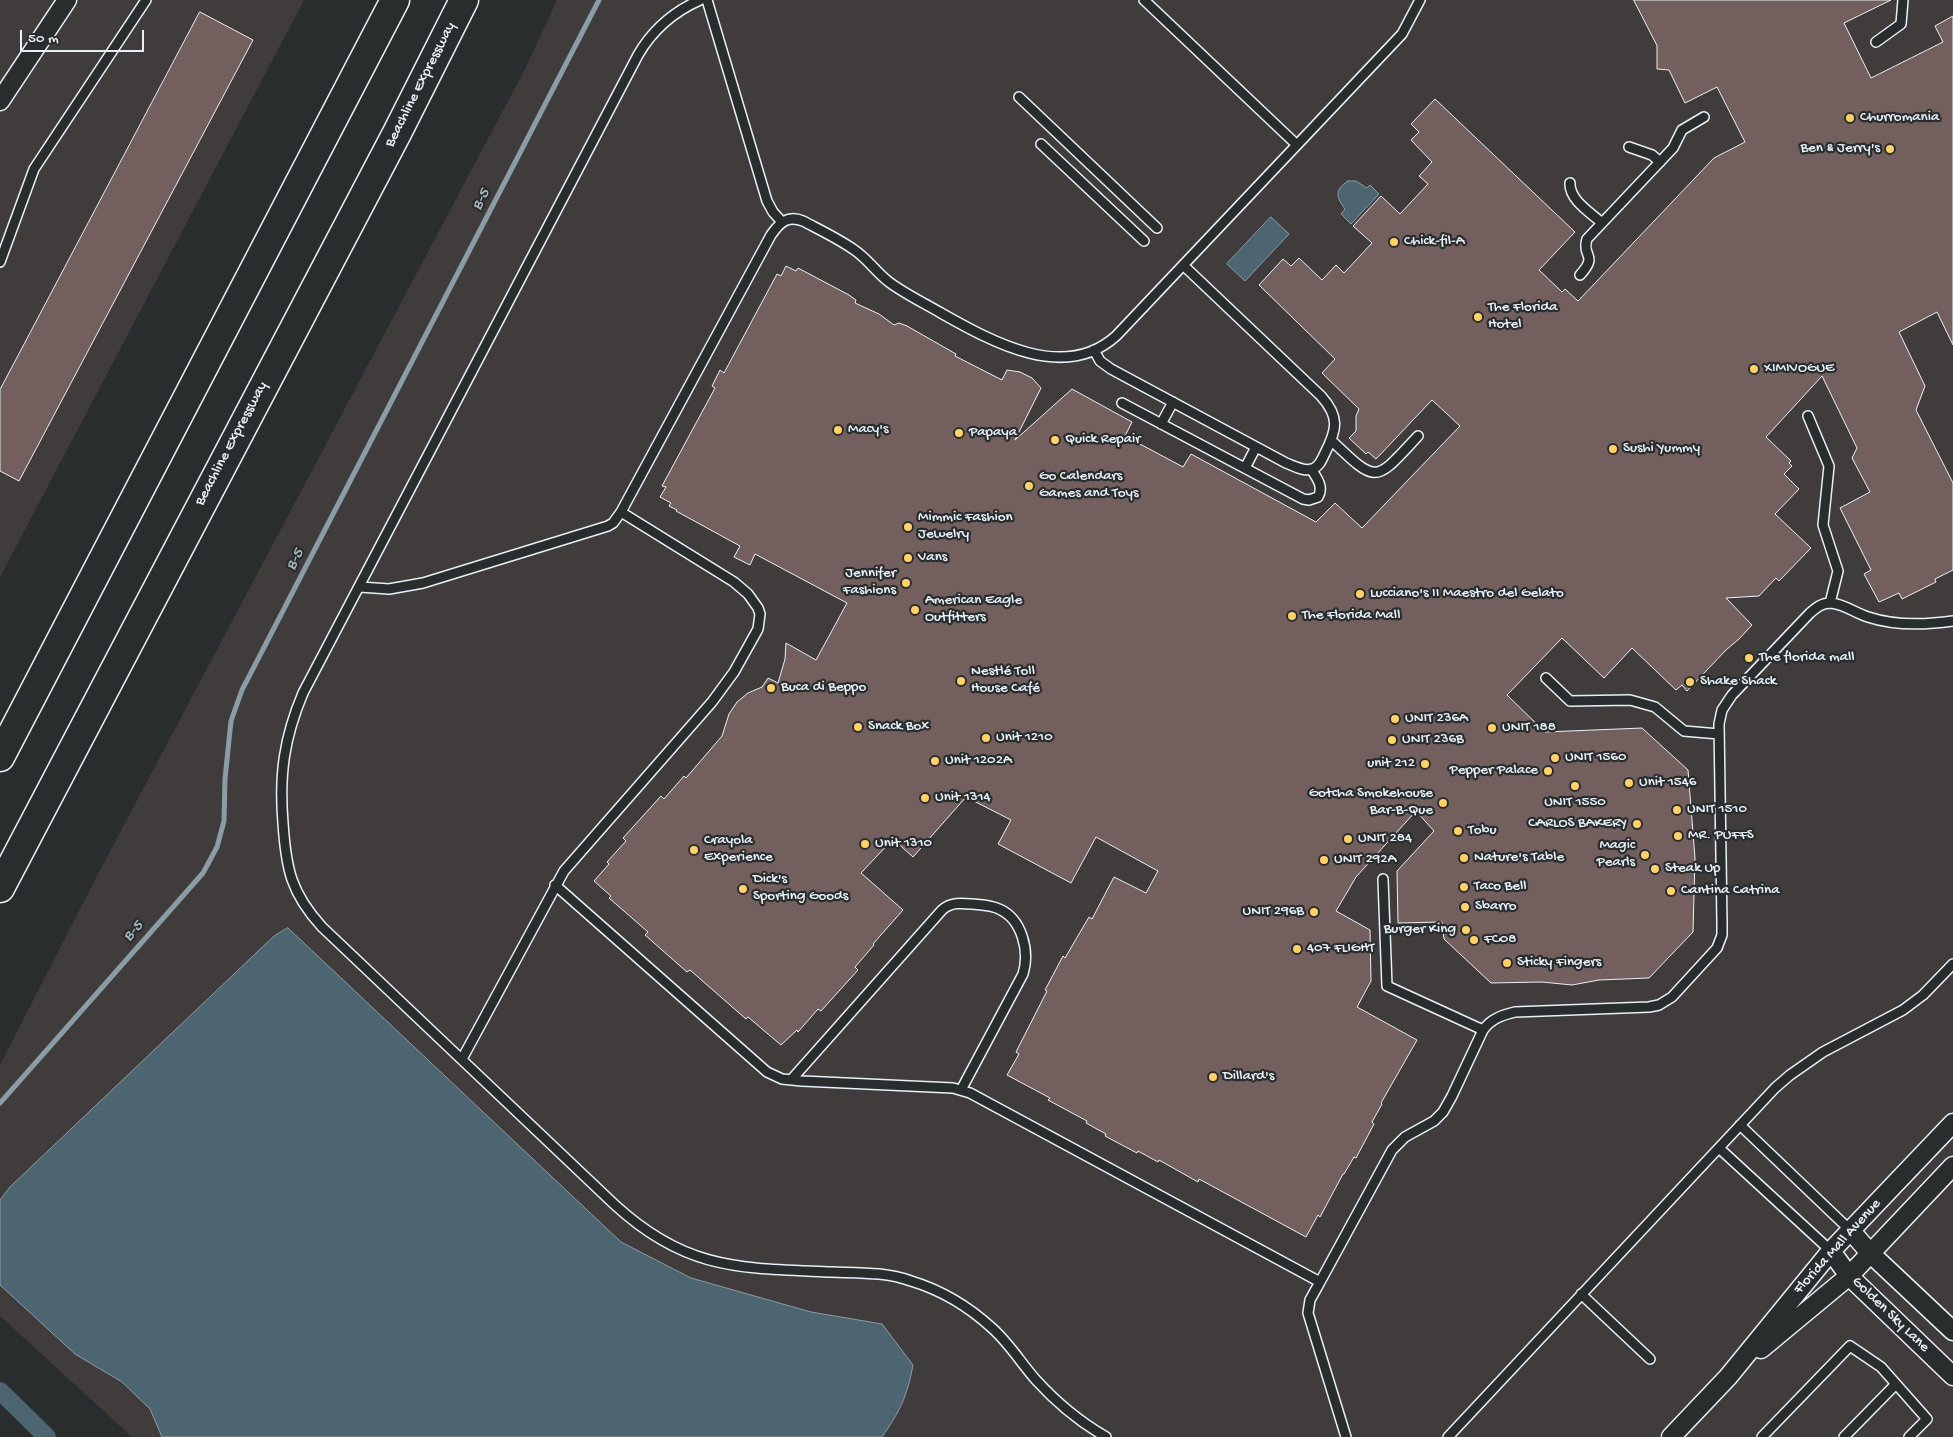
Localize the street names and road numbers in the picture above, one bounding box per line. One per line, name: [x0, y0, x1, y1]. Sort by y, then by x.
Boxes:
street label: Beachline Expressway: [382, 19, 460, 151]
street label: Beachline Expressway: [192, 379, 272, 509]
street label: Florida Mall Avenue: [1790, 1196, 1886, 1298]
street label: Golden Sky Lane: [1847, 1273, 1933, 1357]

